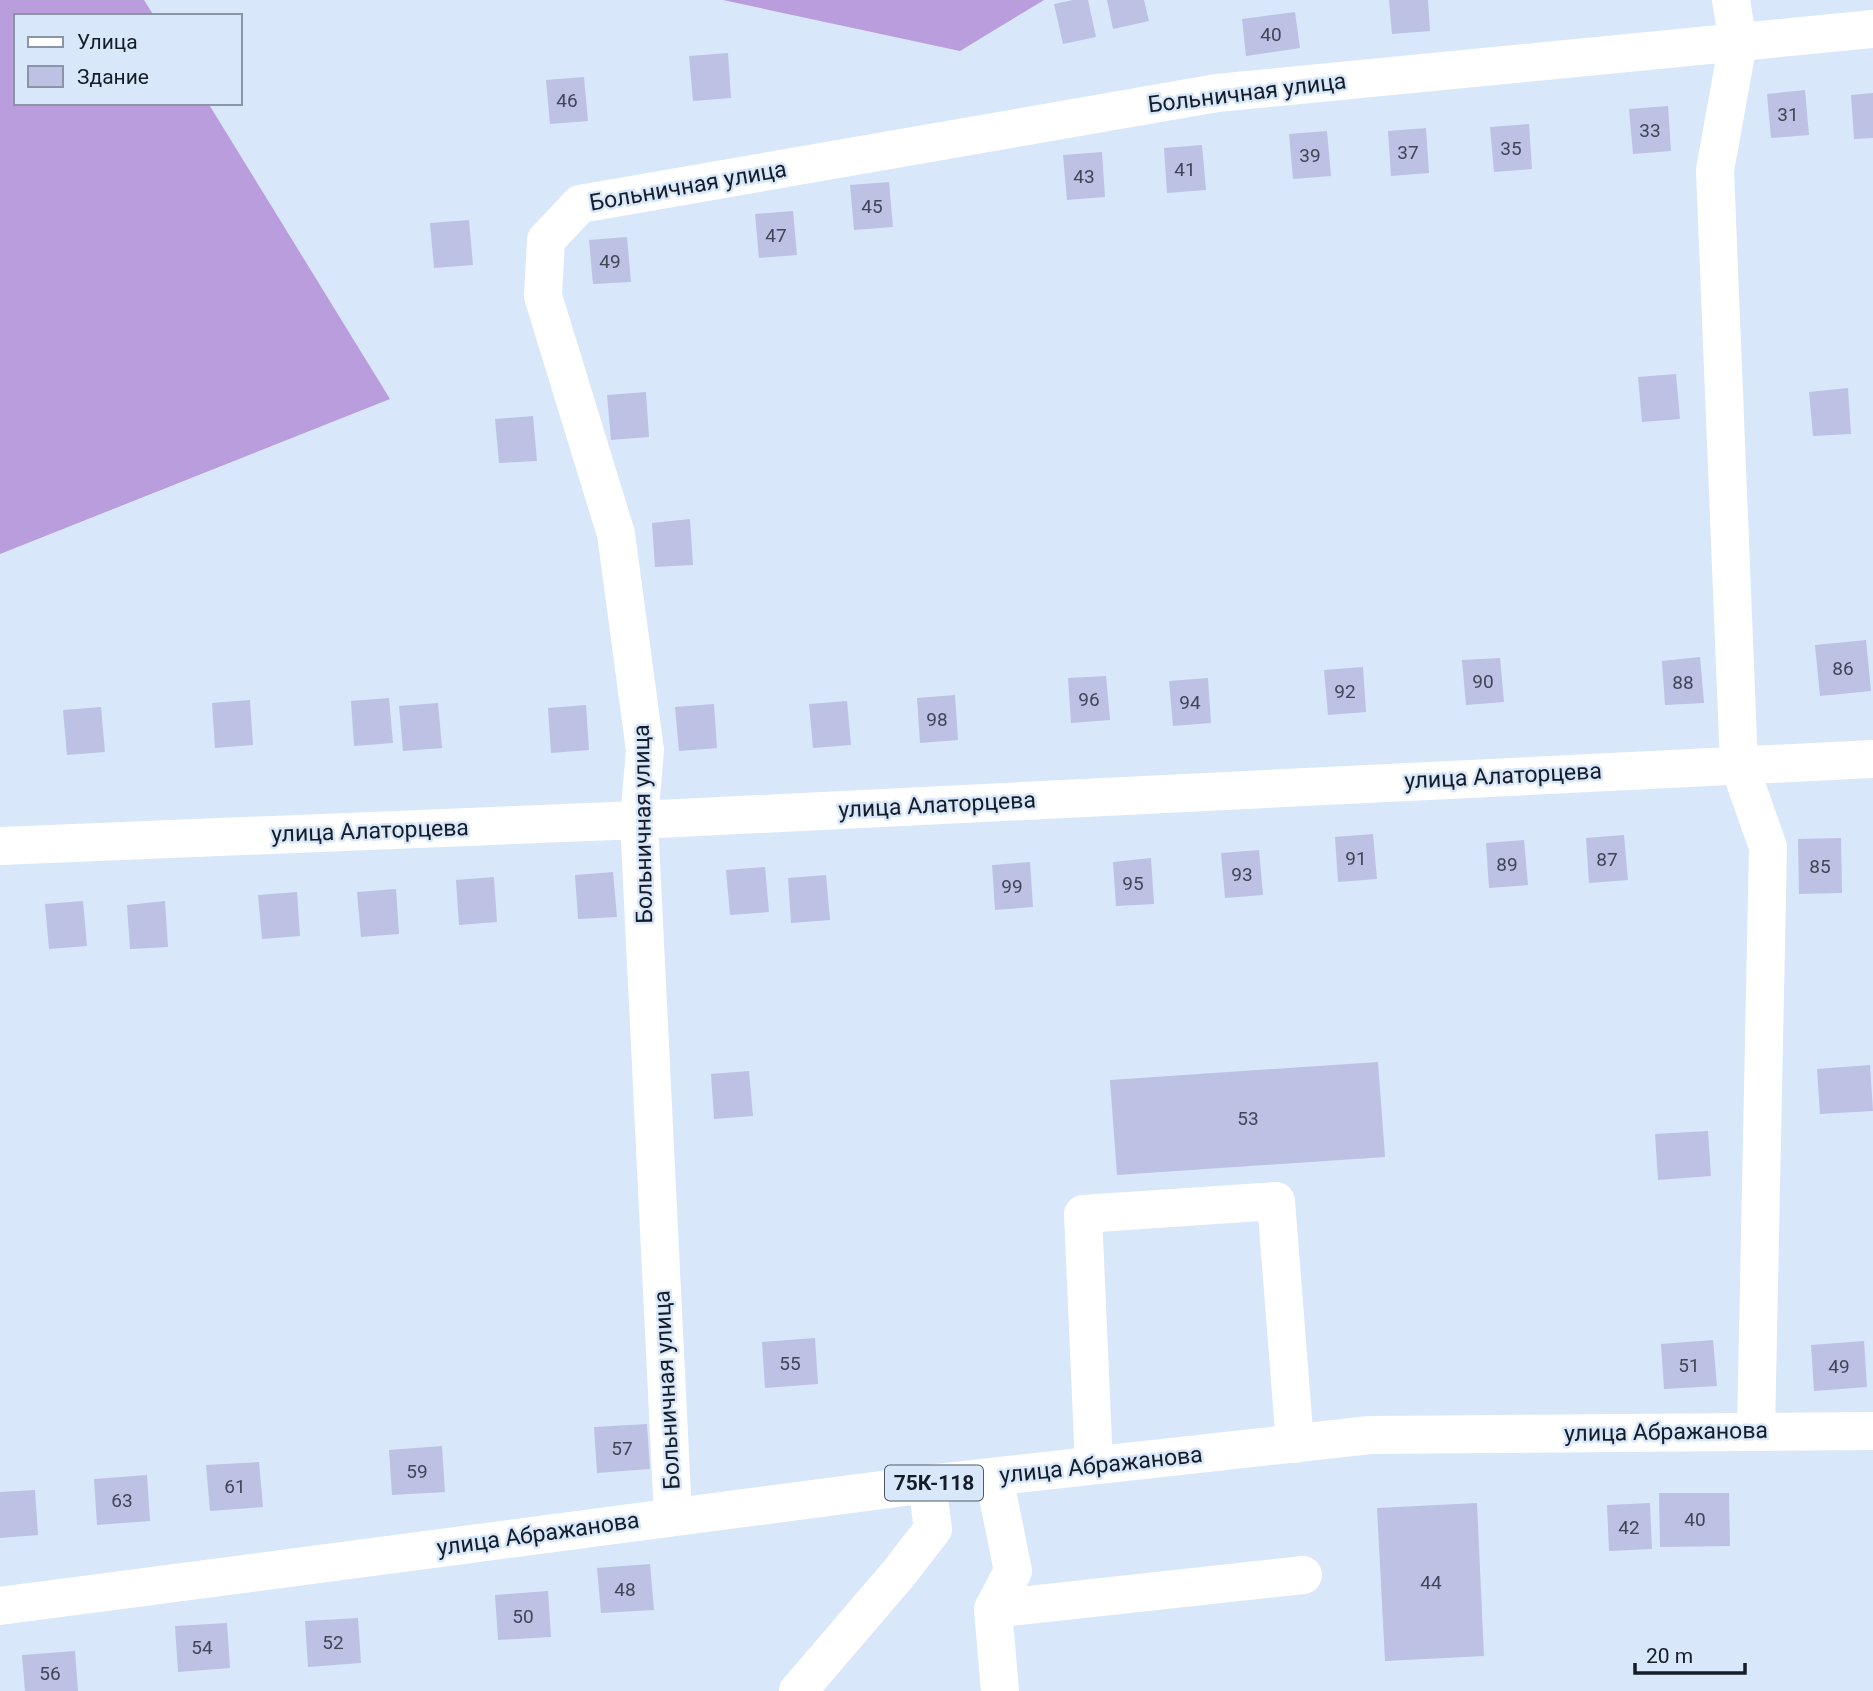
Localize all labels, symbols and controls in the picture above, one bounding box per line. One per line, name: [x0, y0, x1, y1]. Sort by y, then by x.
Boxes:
legend: [14, 14, 242, 105]
house number: 40: [1260, 23, 1282, 46]
text: Улица: [77, 30, 138, 54]
text: Здание: [77, 65, 149, 89]
street label: Больничная улица: [1146, 67, 1348, 119]
house number: 46: [556, 89, 578, 112]
house number: 31: [1777, 103, 1799, 126]
house number: 33: [1639, 119, 1661, 142]
house number: 35: [1500, 137, 1522, 160]
house number: 37: [1397, 141, 1419, 164]
house number: 39: [1299, 144, 1321, 167]
street label: Больничная улица: [587, 155, 789, 217]
house number: 41: [1174, 158, 1196, 181]
house number: 43: [1073, 165, 1095, 188]
house number: 45: [861, 195, 883, 218]
house number: 47: [765, 224, 787, 247]
house number: 49: [599, 250, 621, 273]
house number: 86: [1832, 657, 1854, 680]
house number: 90: [1472, 670, 1494, 693]
house number: 88: [1672, 671, 1694, 694]
house number: 92: [1334, 680, 1356, 703]
house number: 96: [1078, 688, 1100, 711]
house number: 94: [1179, 691, 1201, 714]
house number: 98: [926, 708, 948, 731]
street label: Больничная улица: [628, 724, 658, 924]
street label: улица Алаторцева: [1404, 757, 1602, 795]
street label: улица Алаторцева: [838, 786, 1036, 824]
street label: улица Алаторцева: [271, 814, 469, 848]
house number: 91: [1345, 847, 1367, 870]
house number: 87: [1596, 848, 1618, 871]
house number: 89: [1496, 853, 1518, 876]
house number: 85: [1809, 855, 1831, 878]
house number: 93: [1231, 863, 1253, 886]
house number: 95: [1122, 872, 1144, 895]
house number: 99: [1001, 875, 1023, 898]
house number: 53: [1237, 1107, 1259, 1130]
street label: Больничная улица: [648, 1290, 686, 1490]
house number: 55: [779, 1352, 801, 1375]
house number: 51: [1678, 1354, 1700, 1377]
house number: 49: [1828, 1355, 1850, 1378]
street label: улица Абражанова: [1564, 1417, 1768, 1447]
house number: 57: [611, 1437, 633, 1460]
street label: улица Абражанова: [998, 1441, 1204, 1489]
house number: 59: [406, 1460, 428, 1483]
road number: 75К-118: [885, 1466, 983, 1500]
house number: 61: [224, 1475, 246, 1498]
house number: 63: [111, 1489, 133, 1512]
street label: улица Абражанова: [435, 1506, 641, 1562]
house number: 40: [1684, 1508, 1706, 1531]
house number: 42: [1618, 1516, 1640, 1539]
house number: 44: [1420, 1571, 1442, 1594]
house number: 48: [614, 1578, 636, 1601]
house number: 50: [512, 1605, 534, 1628]
house number: 52: [322, 1631, 344, 1654]
scale bar: [1635, 1632, 1745, 1676]
house number: 54: [191, 1636, 213, 1659]
text: 20 m: [1646, 1644, 1693, 1668]
house number: 56: [39, 1662, 61, 1685]

